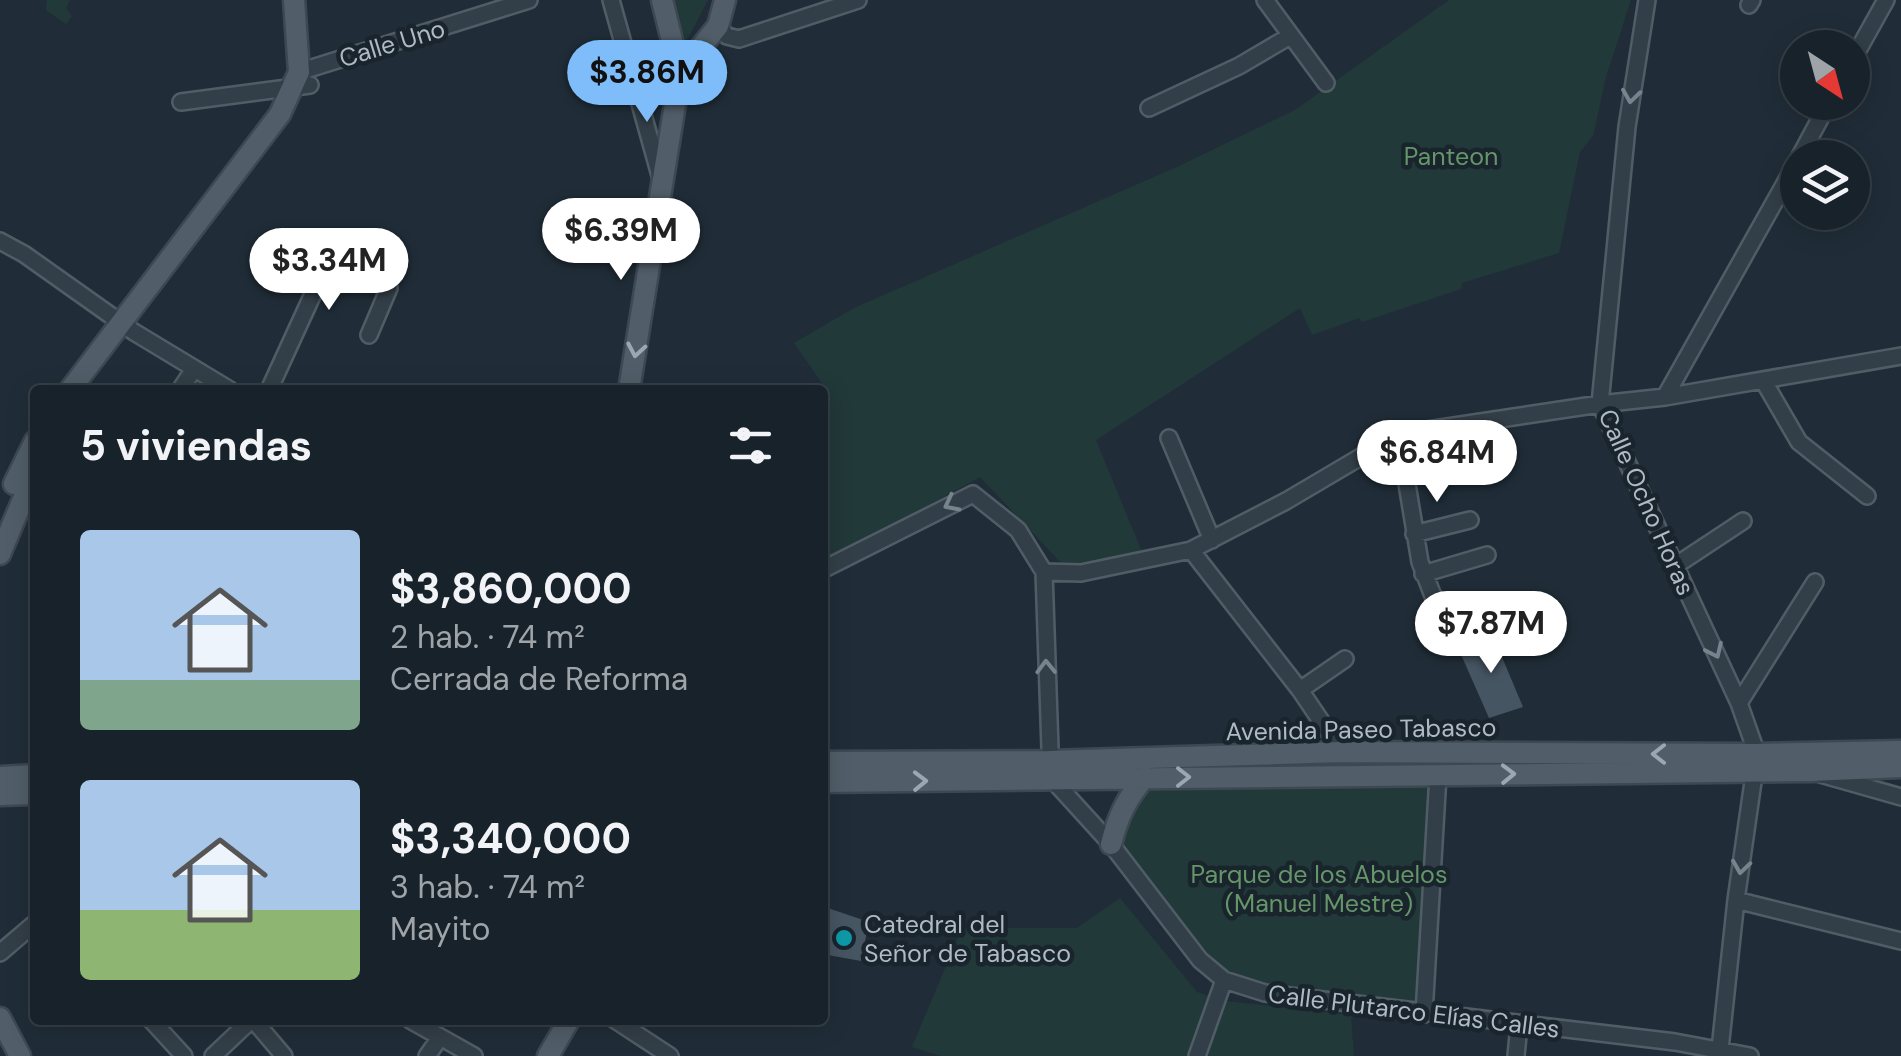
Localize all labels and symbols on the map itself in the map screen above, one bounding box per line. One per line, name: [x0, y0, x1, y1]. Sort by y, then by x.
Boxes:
street label: Calle Uno: [335, 12, 449, 75]
north arrow: [1780, 30, 1870, 120]
pin: $3.86M: [566, 40, 728, 125]
one-way arrow: [1621, 88, 1642, 104]
park label: Panteon: [1404, 140, 1498, 173]
pin: $6.39M: [540, 198, 702, 283]
pin: $3.34M: [248, 228, 410, 313]
one-way arrow: [626, 342, 647, 358]
street label: Calle Ocho Horas: [1591, 404, 1702, 600]
pin: $6.84M: [1356, 420, 1518, 505]
one-way arrow: [943, 491, 961, 511]
pin: $7.87M: [1410, 591, 1572, 676]
one-way arrow: [1702, 641, 1722, 659]
one-way arrow: [1036, 658, 1057, 674]
street label: Avenida Paseo Tabasco: [1225, 711, 1497, 748]
one-way arrow: [1651, 743, 1667, 764]
one-way arrow: [1501, 764, 1517, 785]
one-way arrow: [1176, 766, 1192, 788]
one-way arrow: [912, 770, 928, 791]
park label: Parque de los Abuelos (Manuel Mestre): [1190, 858, 1448, 920]
one-way arrow: [1731, 858, 1752, 875]
place label: Catedral del Señor de Tabasco: [864, 908, 1071, 970]
marker: Catedral del Señor de Tabasco: [833, 927, 855, 949]
street label: Calle Plutarco Elías Calles: [1266, 977, 1562, 1046]

